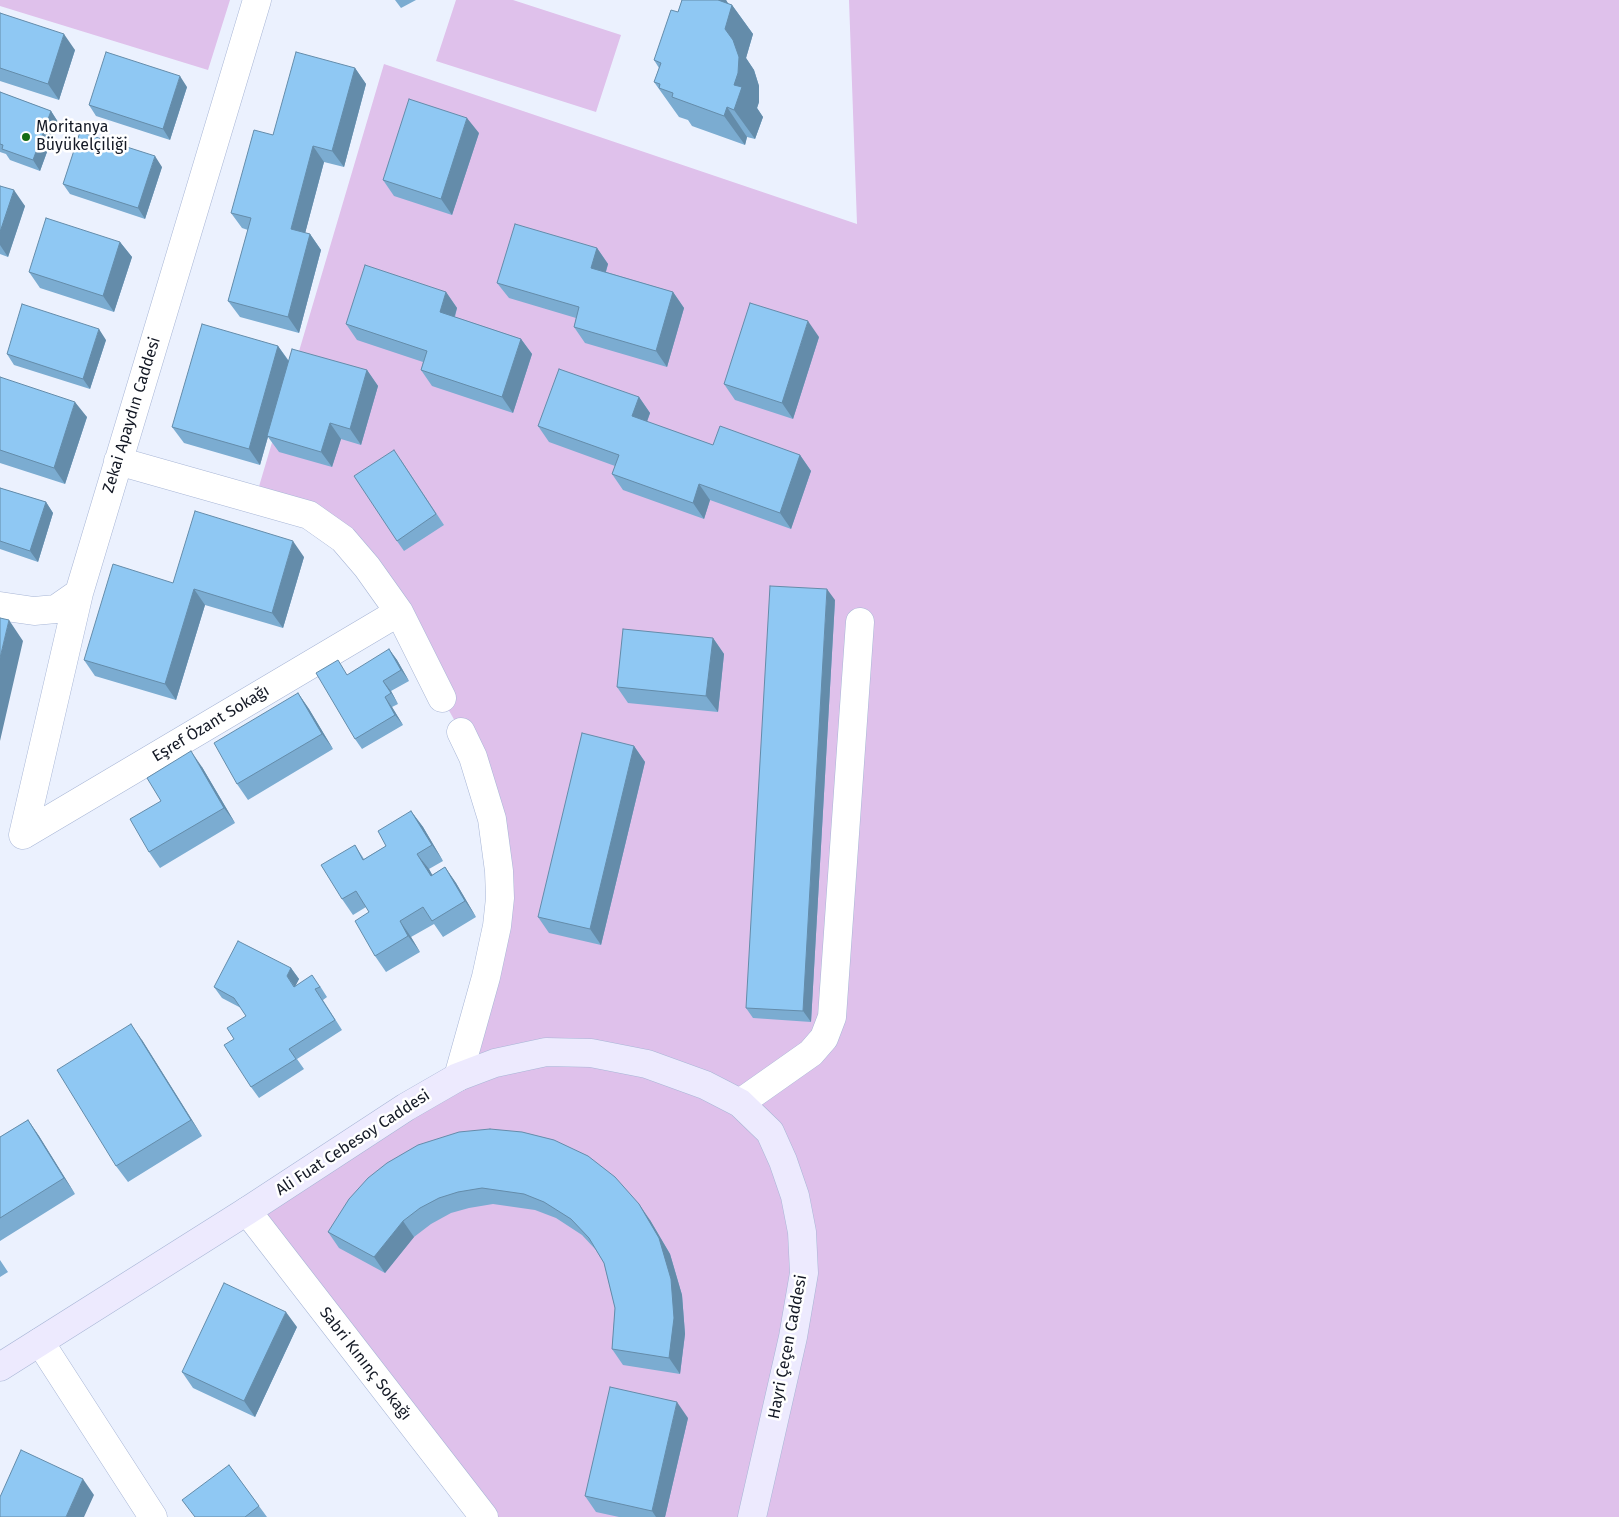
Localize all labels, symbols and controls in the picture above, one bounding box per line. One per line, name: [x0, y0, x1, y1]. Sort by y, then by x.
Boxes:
place label: Moritanya Büyükelçiliği: [36, 118, 128, 156]
marker: Moritanya Büyükelçiliği: [20, 131, 32, 143]
street label: Zekai Apaydın Caddesi: [99, 335, 165, 495]
street label: Eşref Özant Sokağı: [149, 681, 273, 767]
street label: Ali Fuat Cebesoy Caddesi: [272, 1086, 434, 1200]
street label: Hayri Çeçen Caddesi: [765, 1273, 811, 1421]
street label: Sabri Kınınç Sokağı: [315, 1304, 415, 1424]

